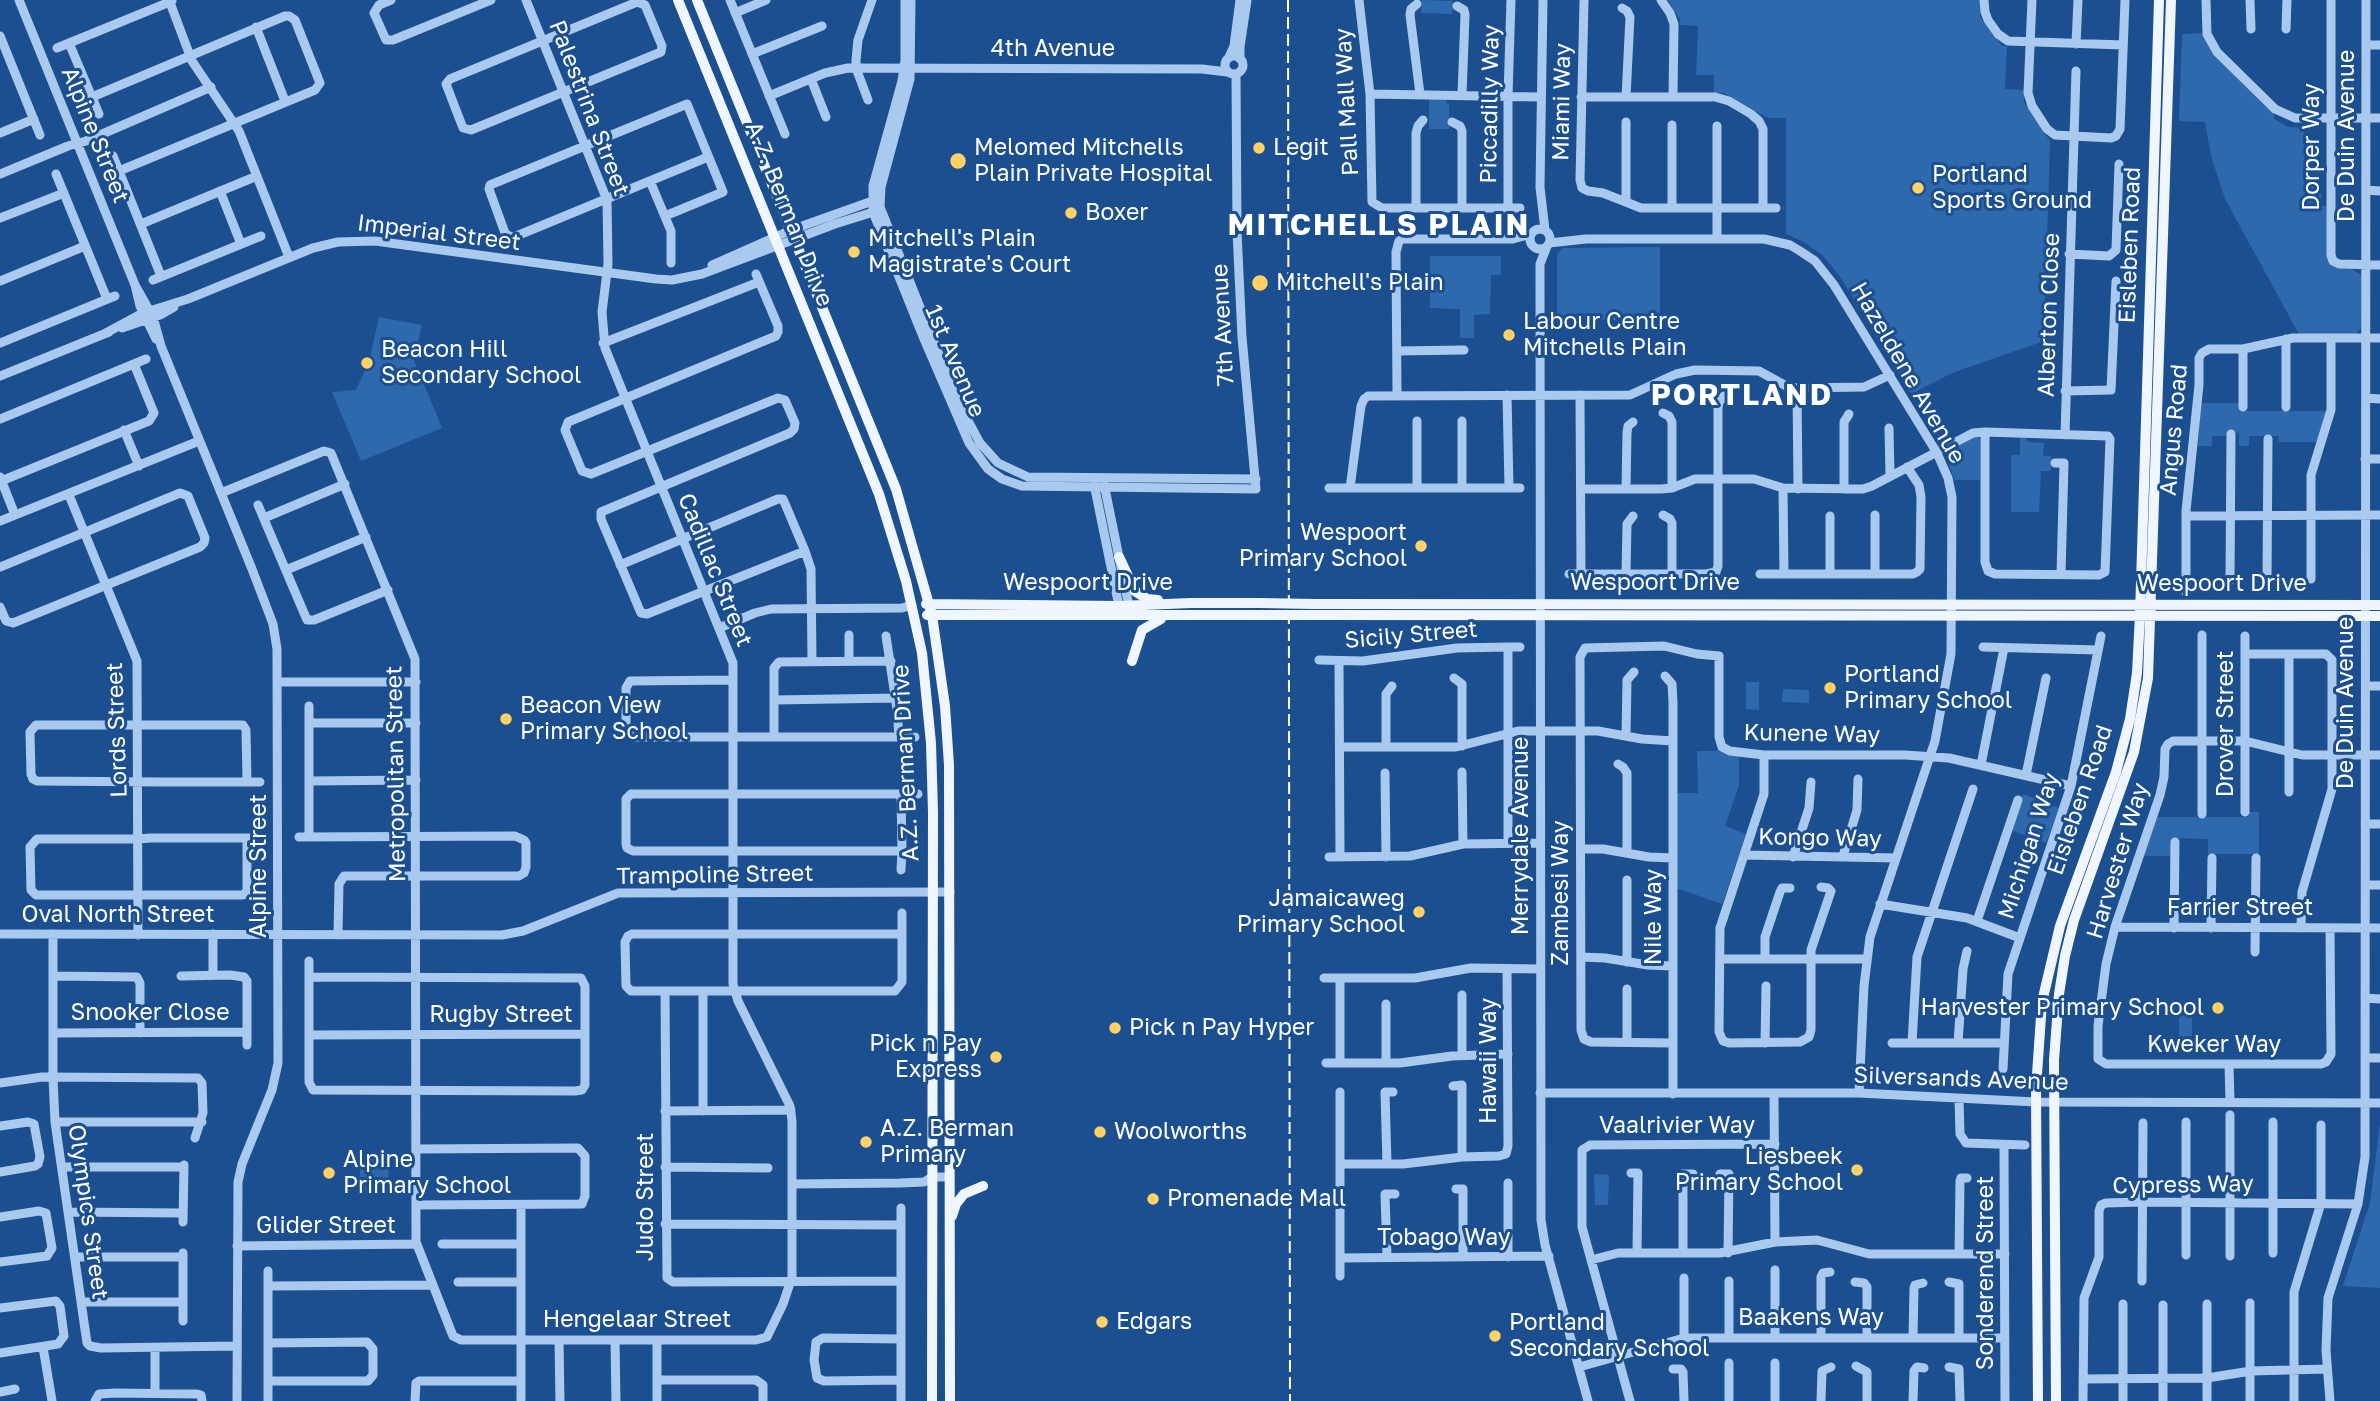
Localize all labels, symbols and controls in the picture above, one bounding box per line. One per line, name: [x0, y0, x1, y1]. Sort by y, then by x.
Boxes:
street label: Palestrina Street: [543, 16, 635, 200]
street label: Piccadilly Way: [1475, 24, 1505, 184]
street label: Pall Mall Way: [1329, 27, 1365, 177]
street label: 4th Avenue: [991, 35, 1115, 63]
street label: Miami Way: [1547, 43, 1577, 161]
street label: De Duin Avenue: [2333, 50, 2361, 222]
street label: Alpine Street: [55, 63, 135, 207]
street label: Dorper Way: [2298, 83, 2326, 211]
street label: A.Z. Berman Drive: [739, 118, 839, 310]
place label: Melomed Mitchells Plain Private Hospital: [974, 134, 1212, 188]
place label: Legit: [1273, 134, 1329, 162]
marker: Legit: [1251, 140, 1267, 156]
marker: Melomed Mitchells Plain Private Hospital: [948, 151, 968, 171]
place label: Portland Sports Ground: [1932, 161, 2092, 215]
street label: Eisleben Road: [2113, 166, 2147, 324]
marker: Portland Sports Ground: [1910, 180, 1926, 196]
place label: Boxer: [1085, 199, 1148, 227]
marker: Boxer: [1063, 205, 1079, 221]
district label: MITCHELLS PLAIN: [1229, 207, 1529, 243]
street label: Imperial Street: [356, 209, 522, 257]
place label: Mitchell's Plain Magistrate's Court: [868, 225, 1071, 279]
street label: Alberton Close: [2032, 232, 2066, 398]
marker: Mitchell's Plain Magistrate's Court: [846, 244, 862, 260]
street label: 7th Avenue: [1206, 263, 1240, 387]
place label: Mitchell's Plain: [1276, 269, 1444, 297]
marker: Mitchell's Plain: [1250, 273, 1270, 293]
street label: Hazeldene Avenue: [1845, 278, 1971, 468]
street label: 1st Avenue: [919, 301, 991, 421]
place label: Labour Centre Mitchells Plain: [1523, 308, 1687, 362]
marker: Labour Centre Mitchells Plain: [1501, 327, 1517, 343]
place label: Beacon Hill Secondary School: [381, 336, 581, 390]
marker: Beacon Hill Secondary School: [359, 355, 375, 371]
street label: Angus Road: [2155, 363, 2193, 497]
district label: PORTLAND: [1652, 377, 1832, 413]
street label: Cadillac Street: [672, 489, 758, 651]
place label: Wespoort Primary School: [1239, 519, 1407, 573]
marker: Wespoort Primary School: [1413, 538, 1429, 554]
street label: Wespoort Drive: [1003, 569, 1173, 597]
street label: Wespoort Drive: [1570, 569, 1740, 597]
street label: Wespoort Drive: [2137, 570, 2307, 598]
street label: Sicily Street: [1343, 615, 1479, 655]
street label: De Duin Avenue: [2332, 617, 2360, 789]
street label: Drover Street: [2212, 651, 2240, 797]
place label: Portland Primary School: [1844, 661, 2012, 715]
street label: Lords Street: [101, 662, 133, 798]
street label: A.Z. Berman Drive: [887, 664, 925, 862]
street label: Metropolitan Street: [380, 666, 412, 882]
marker: Portland Primary School: [1822, 680, 1838, 696]
place label: Beacon View Primary School: [520, 692, 688, 746]
marker: Beacon View Primary School: [498, 711, 514, 727]
street label: Kunene Way: [1743, 719, 1881, 749]
street label: Eisleben Road: [2041, 721, 2119, 879]
street label: Merrydale Avenue: [1507, 737, 1535, 935]
street label: Michigan Way: [1992, 769, 2066, 923]
street label: Harvester Way: [2081, 780, 2155, 942]
street label: Alpine Street: [245, 794, 273, 938]
street label: Zambesi Way: [1547, 820, 1575, 966]
street label: Kongo Way: [1758, 823, 1882, 853]
street label: Trampoline Street: [616, 859, 814, 891]
street label: Nile Way: [1640, 869, 1668, 965]
place label: Jamaicaweg Primary School: [1237, 885, 1405, 939]
street label: Farrier Street: [2167, 894, 2313, 922]
street label: Oval North Street: [21, 901, 215, 929]
marker: Jamaicaweg Primary School: [1411, 904, 1427, 920]
place label: Harvester Primary School: [1920, 994, 2204, 1022]
street label: Hawaii Way: [1475, 998, 1503, 1124]
street label: Snooker Close: [70, 999, 230, 1027]
marker: Harvester Primary School: [2210, 1000, 2226, 1016]
street label: Rugby Street: [429, 1001, 573, 1029]
place label: Pick n Pay Hyper: [1129, 1014, 1314, 1042]
marker: Pick n Pay Hyper: [1107, 1020, 1123, 1036]
place label: Pick n Pay Express: [869, 1030, 982, 1084]
street label: Kweker Way: [2147, 1031, 2281, 1059]
marker: Pick n Pay Express: [988, 1049, 1004, 1065]
street label: Silversands Avenue: [1853, 1061, 2069, 1097]
street label: Vaalrivier Way: [1599, 1112, 1755, 1140]
place label: A.Z. Berman Primary: [880, 1115, 1014, 1169]
place label: Woolworths: [1114, 1118, 1247, 1146]
street label: Olympics Street: [62, 1123, 114, 1301]
marker: Woolworths: [1092, 1124, 1108, 1140]
street label: Judo Street: [632, 1133, 660, 1261]
marker: A.Z. Berman Primary: [858, 1134, 874, 1150]
place label: Liesbeek Primary School: [1675, 1143, 1843, 1197]
place label: Alpine Primary School: [343, 1146, 511, 1200]
marker: Liesbeek Primary School: [1849, 1162, 1865, 1178]
marker: Alpine Primary School: [321, 1165, 337, 1181]
street label: Cypress Way: [2112, 1170, 2254, 1200]
street label: Sonderend Street: [1972, 1176, 2000, 1370]
place label: Promenade Mall: [1167, 1185, 1346, 1213]
marker: Promenade Mall: [1145, 1191, 1161, 1207]
street label: Glider Street: [256, 1212, 396, 1240]
street label: Tobago Way: [1377, 1224, 1511, 1252]
street label: Baakens Way: [1738, 1304, 1884, 1332]
street label: Hengelaar Street: [543, 1306, 731, 1334]
place label: Edgars: [1116, 1308, 1192, 1336]
place label: Portland Secondary School: [1509, 1309, 1709, 1363]
marker: Edgars: [1094, 1314, 1110, 1330]
marker: Portland Secondary School: [1487, 1328, 1503, 1344]

